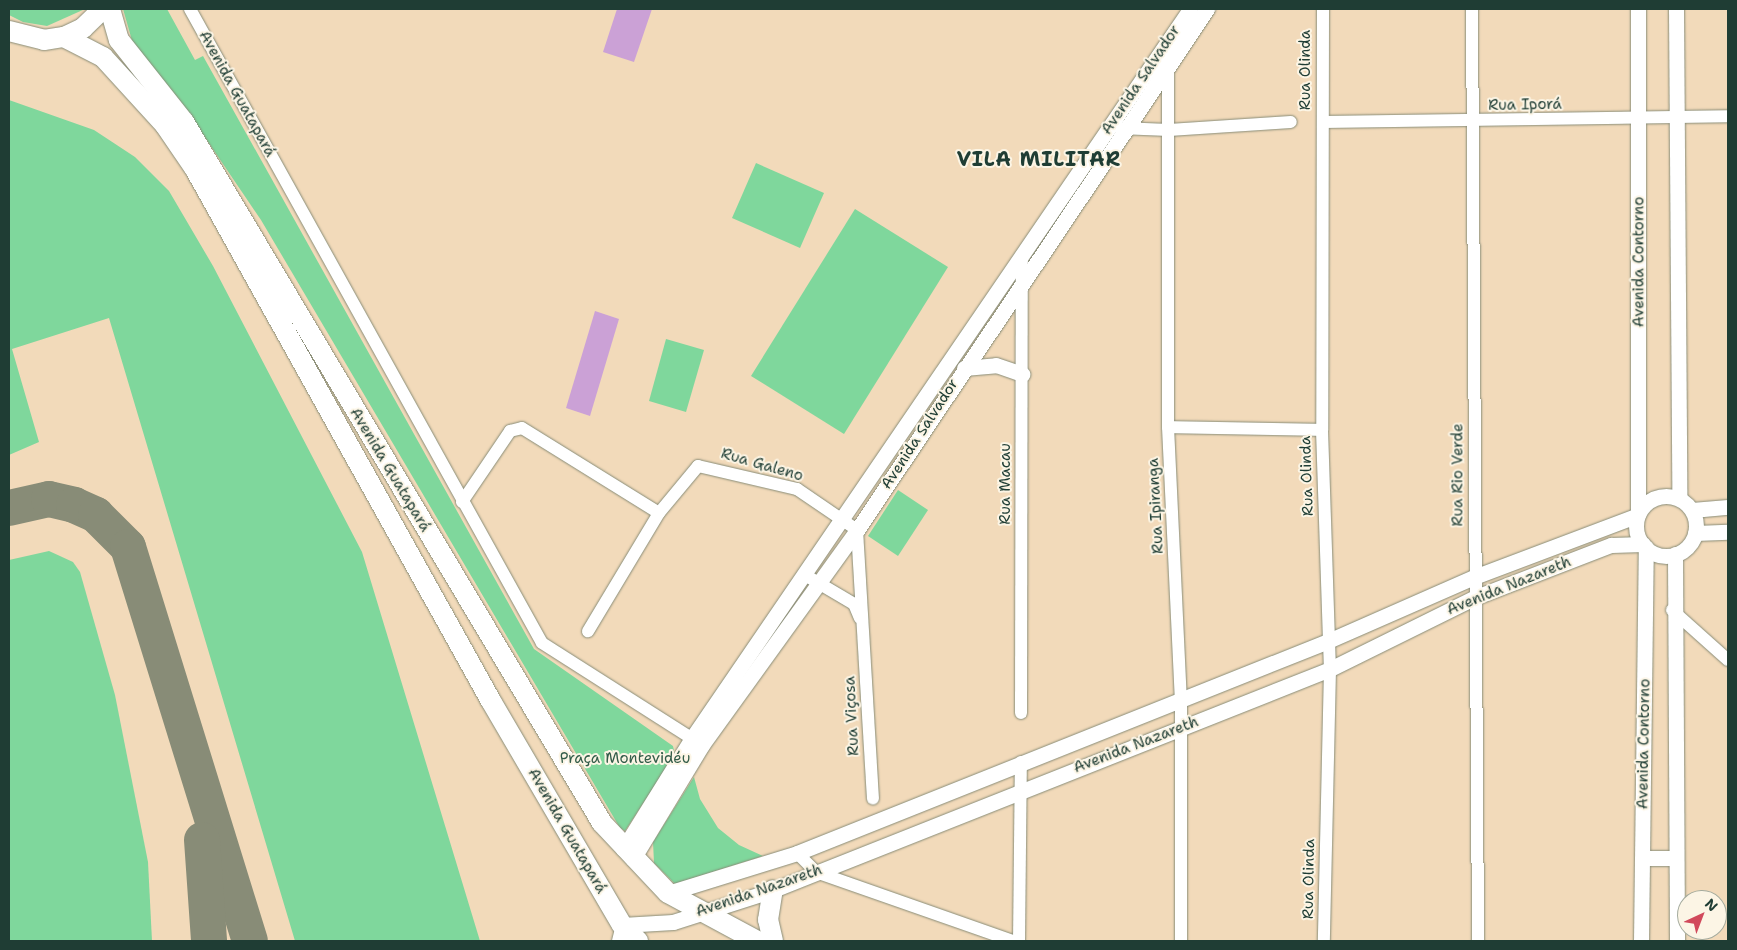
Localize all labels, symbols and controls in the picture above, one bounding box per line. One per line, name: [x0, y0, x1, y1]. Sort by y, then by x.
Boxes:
street label: Avenida Salvador: [1098, 22, 1184, 138]
street label: Avenida Guatapará: [195, 28, 279, 160]
street label: Rua Olinda: [1297, 30, 1315, 110]
street label: Rua Iporá: [1488, 95, 1562, 115]
district label: VILA MILITAR: [955, 147, 1123, 171]
street label: Avenida Contorno: [1630, 197, 1648, 327]
street label: Avenida Salvador: [878, 376, 962, 492]
street label: Avenida Guatapará: [346, 405, 434, 535]
street label: Rua Rio Verde: [1449, 424, 1467, 526]
street label: Rua Olinda: [1297, 436, 1317, 516]
street label: Rua Macau: [997, 443, 1015, 525]
street label: Rua Galeno: [719, 445, 805, 485]
street label: Rua Ipiranga: [1145, 458, 1167, 554]
street label: Avenida Nazareth: [1444, 553, 1574, 619]
street label: Rua Viçosa: [841, 676, 863, 756]
street label: Avenida Contorno: [1634, 679, 1654, 809]
street label: Avenida Nazareth: [1071, 713, 1201, 777]
park label: Praça Montevidéu: [560, 750, 690, 768]
street label: Avenida Guatapará: [524, 765, 610, 897]
street label: Rua Olinda: [1299, 839, 1319, 919]
street label: Avenida Nazareth: [694, 861, 824, 921]
north arrow: [1677, 890, 1727, 940]
text: N: [1701, 894, 1722, 915]

